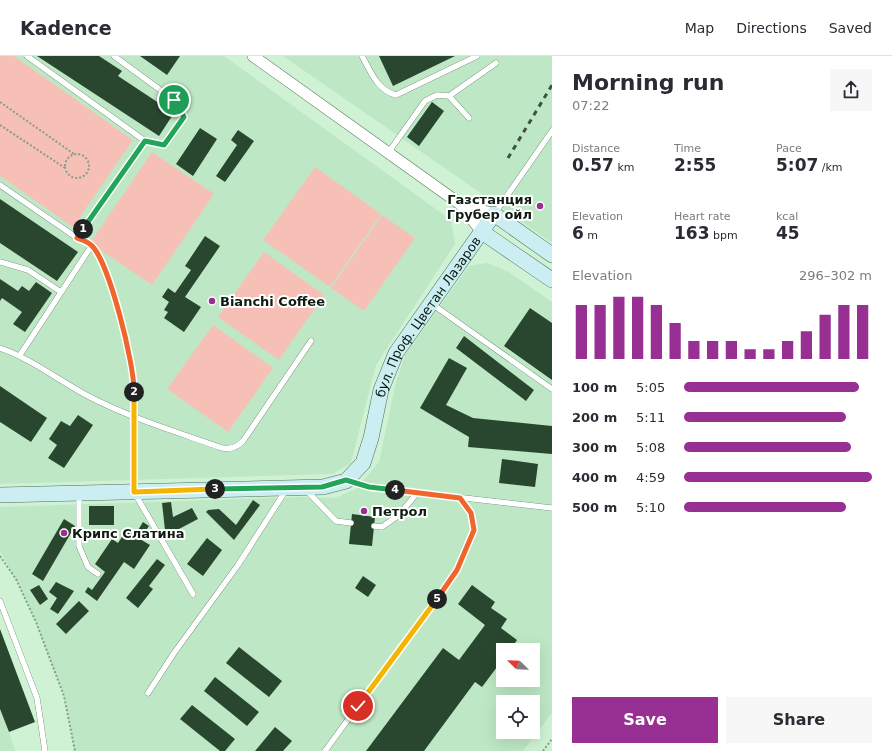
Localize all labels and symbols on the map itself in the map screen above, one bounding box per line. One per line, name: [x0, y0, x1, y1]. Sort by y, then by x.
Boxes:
pin: [157, 83, 191, 117]
place label: Газстанция Грубер ойл: [447, 192, 532, 222]
marker: Газстанция Грубер ойл: [535, 201, 545, 211]
pin: 1: [73, 219, 93, 239]
street label: бул. Проф. Цветан Лазаров: [373, 233, 484, 399]
place label: Bianchi Coffee: [220, 294, 325, 309]
marker: Bianchi Coffee: [207, 296, 217, 306]
pin: 2: [124, 382, 144, 402]
pin: 3: [205, 479, 225, 499]
pin: 4: [385, 480, 405, 500]
place label: Петрол: [372, 504, 427, 519]
marker: Петрол: [359, 506, 369, 516]
place label: Крипс Слатина: [72, 526, 185, 541]
marker: Крипс Слатина: [59, 528, 69, 538]
pin: 5: [427, 589, 447, 609]
north arrow: [496, 643, 540, 687]
pin: [341, 689, 375, 723]

